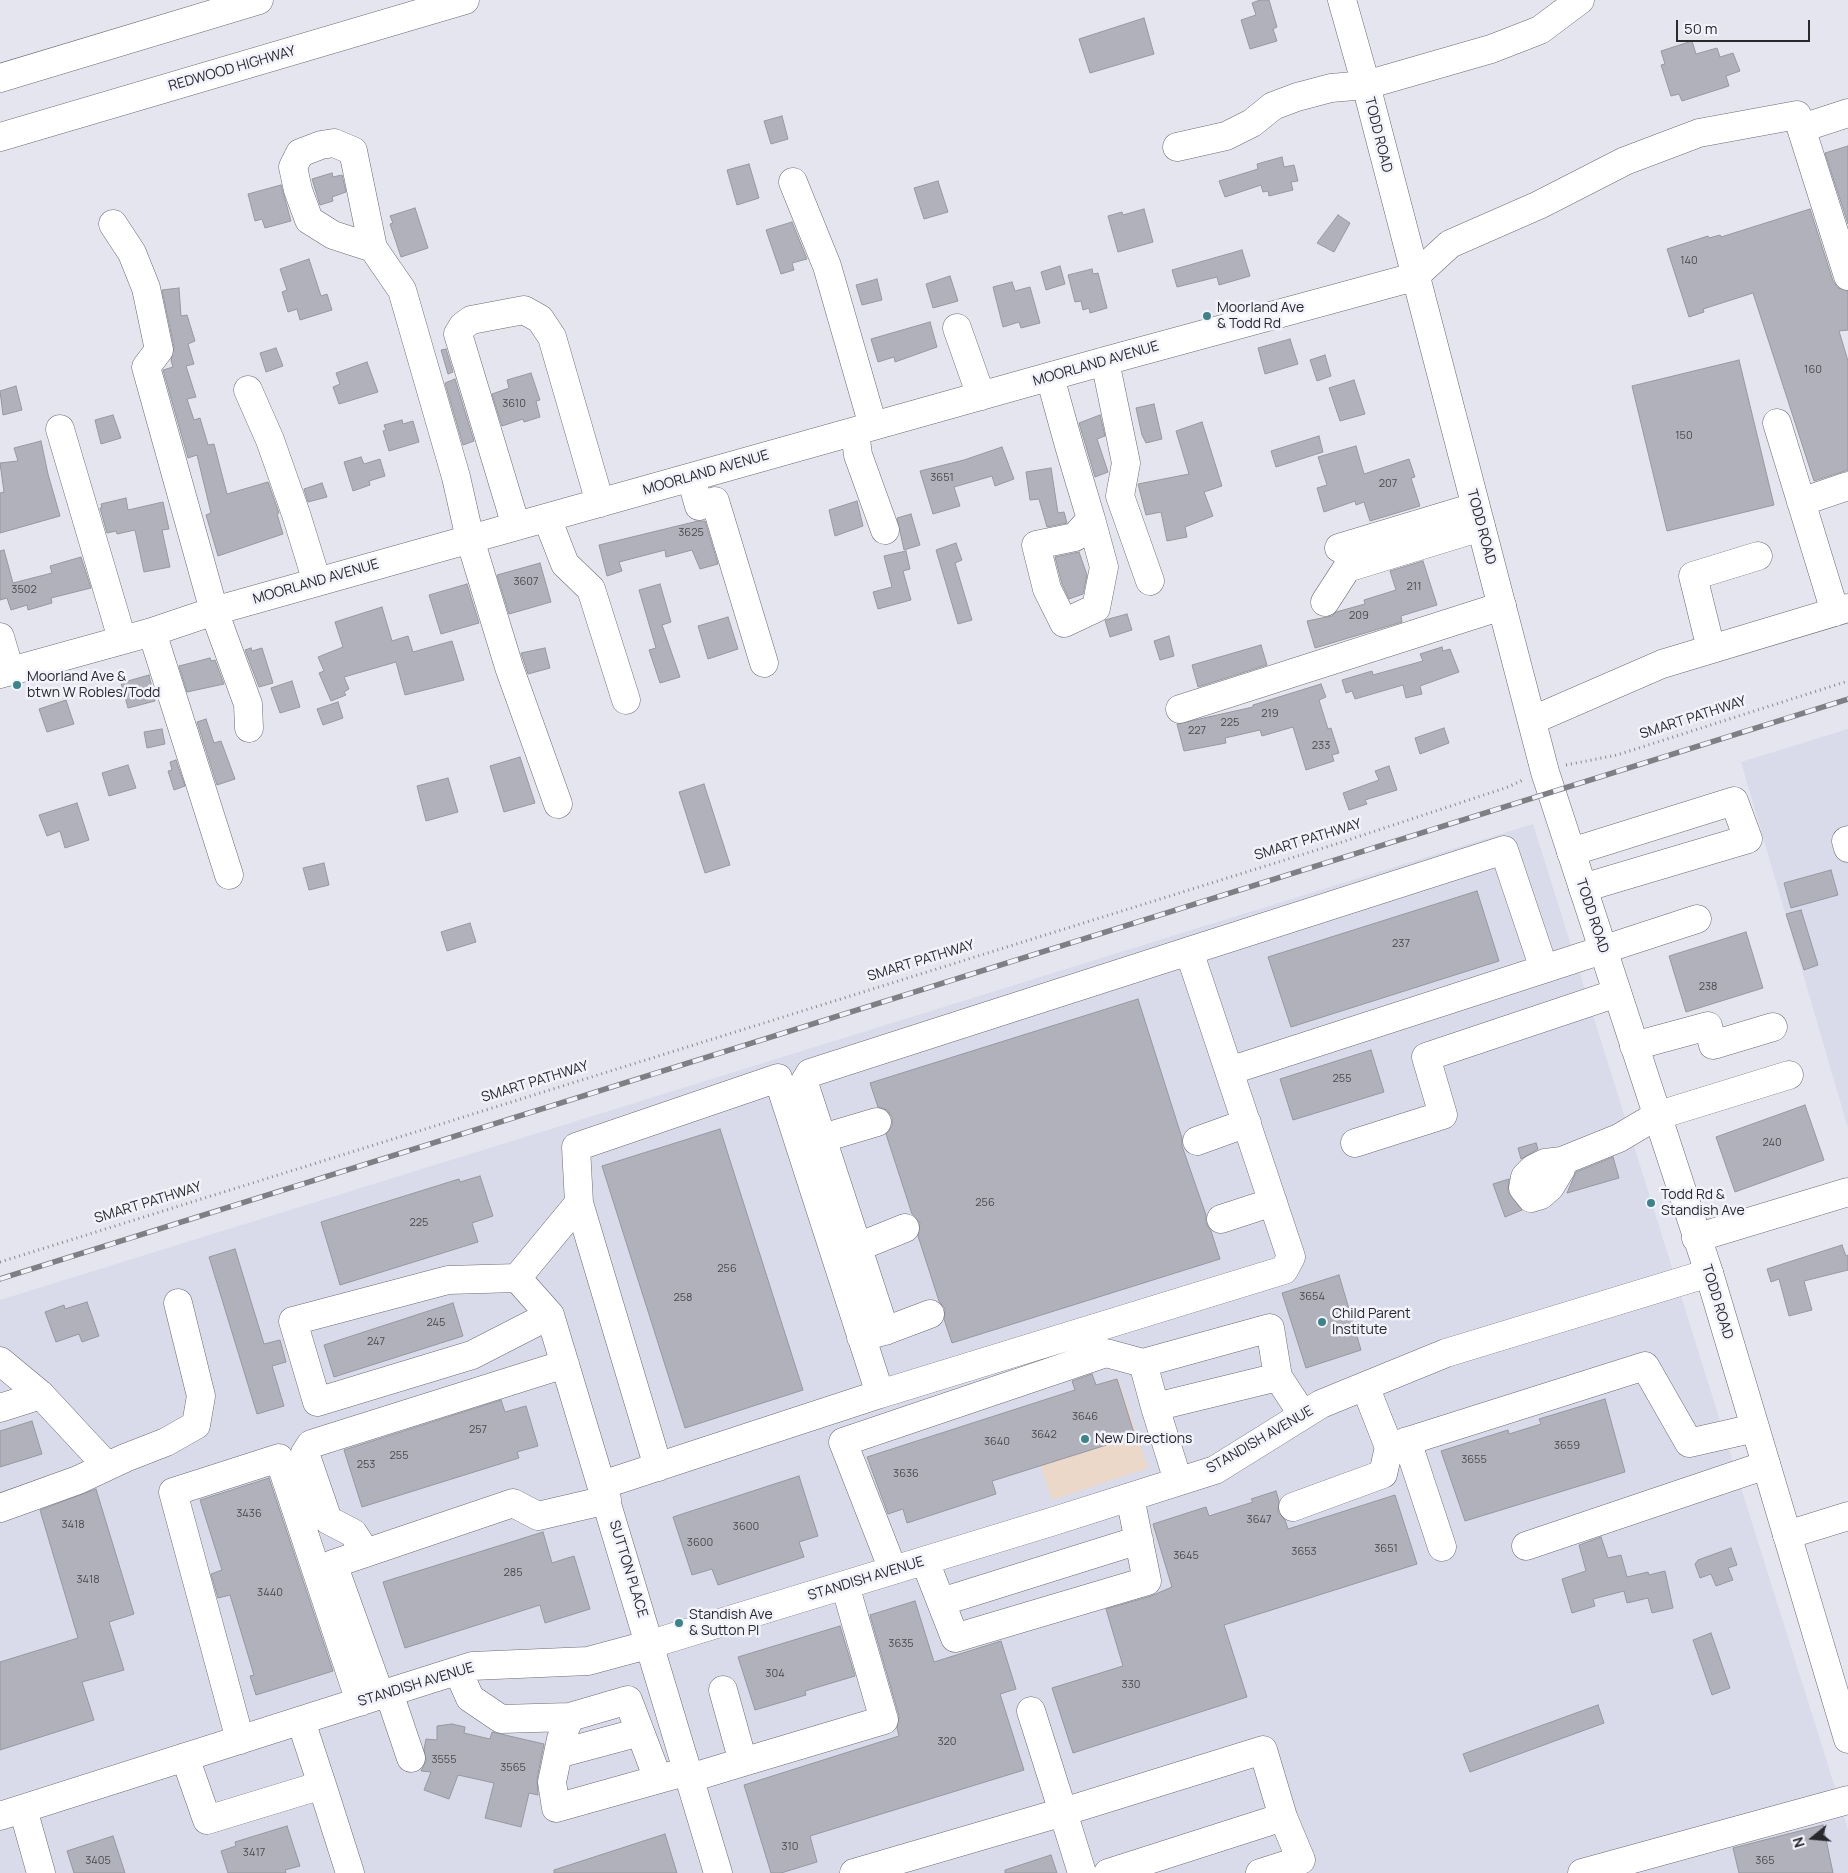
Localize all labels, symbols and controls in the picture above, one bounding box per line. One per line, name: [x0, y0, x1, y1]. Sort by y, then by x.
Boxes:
scale bar: [1678, 10, 1812, 42]
text: 50 m: [1684, 18, 1718, 39]
street label: REDWOOD HIGHWAY: [167, 43, 297, 95]
street label: TODD ROAD: [1361, 96, 1395, 174]
house number: 140: [1680, 254, 1698, 268]
place label: Moorland Ave & Todd Rd: [1217, 300, 1304, 332]
marker: Moorland Ave & Todd Rd: [1201, 310, 1213, 322]
street label: MOORLAND AVENUE: [1031, 338, 1161, 390]
house number: 160: [1804, 363, 1822, 377]
house number: 3610: [502, 397, 526, 411]
house number: 150: [1675, 429, 1693, 443]
street label: MOORLAND AVENUE: [641, 447, 771, 499]
house number: 3651: [930, 471, 954, 485]
house number: 207: [1379, 477, 1397, 491]
street label: TODD ROAD: [1463, 488, 1499, 566]
house number: 3625: [678, 526, 704, 540]
street label: MOORLAND AVENUE: [251, 556, 381, 608]
house number: 3607: [513, 575, 539, 589]
house number: 211: [1407, 580, 1421, 594]
house number: 3502: [11, 583, 37, 597]
house number: 209: [1349, 609, 1369, 623]
place label: Moorland Ave & btwn W Robles/Todd: [27, 669, 160, 702]
marker: Moorland Ave & btwn W Robles/Todd: [11, 679, 23, 691]
street label: SMART PATHWAY: [1638, 693, 1748, 743]
house number: 219: [1261, 707, 1279, 721]
house number: 225: [1221, 716, 1239, 730]
house number: 227: [1188, 724, 1206, 738]
house number: 233: [1312, 739, 1330, 753]
street label: SMART PATHWAY: [1253, 816, 1363, 864]
street label: TODD ROAD: [1572, 877, 1612, 955]
street label: SMART PATHWAY: [866, 937, 976, 985]
house number: 237: [1392, 937, 1410, 951]
house number: 238: [1699, 980, 1717, 994]
street label: SMART PATHWAY: [480, 1058, 590, 1106]
house number: 255: [1333, 1072, 1351, 1086]
house number: 240: [1762, 1136, 1782, 1150]
street label: SMART PATHWAY: [93, 1179, 203, 1227]
place label: Todd Rd & Standish Ave: [1661, 1187, 1745, 1220]
house number: 256: [975, 1196, 995, 1210]
marker: Todd Rd & Standish Ave: [1645, 1197, 1657, 1209]
house number: 225: [410, 1216, 428, 1230]
house number: 256: [717, 1262, 737, 1276]
street label: TODD ROAD: [1698, 1263, 1736, 1341]
house number: 3654: [1299, 1290, 1325, 1304]
house number: 258: [673, 1291, 693, 1305]
place label: Child Parent Institute: [1332, 1306, 1411, 1338]
house number: 245: [427, 1316, 445, 1330]
marker: Child Parent Institute: [1316, 1316, 1328, 1328]
house number: 247: [367, 1335, 385, 1349]
street label: STANDISH AVENUE: [1204, 1403, 1316, 1477]
house number: 3646: [1072, 1410, 1098, 1424]
house number: 257: [469, 1423, 487, 1437]
house number: 3642: [1031, 1428, 1057, 1442]
place label: New Directions: [1095, 1431, 1192, 1447]
marker: New Directions: [1079, 1433, 1091, 1445]
house number: 3640: [984, 1435, 1010, 1449]
house number: 3659: [1554, 1439, 1580, 1453]
house number: 255: [390, 1449, 408, 1463]
house number: 3655: [1461, 1453, 1487, 1467]
house number: 253: [357, 1458, 375, 1472]
house number: 3636: [893, 1467, 919, 1481]
house number: 3436: [236, 1507, 262, 1521]
house number: 3647: [1247, 1513, 1271, 1527]
house number: 3418: [61, 1518, 85, 1532]
street label: SUTTON PLACE: [605, 1518, 651, 1620]
house number: 3600: [733, 1520, 759, 1534]
house number: 3600: [687, 1536, 713, 1550]
house number: 3651: [1374, 1542, 1398, 1556]
house number: 3653: [1291, 1545, 1317, 1559]
house number: 3645: [1173, 1549, 1199, 1563]
street label: STANDISH AVENUE: [806, 1553, 926, 1605]
house number: 285: [503, 1566, 523, 1580]
house number: 3418: [76, 1573, 100, 1587]
house number: 3440: [257, 1586, 283, 1600]
place label: Standish Ave & Sutton Pl: [689, 1607, 773, 1640]
marker: Standish Ave & Sutton Pl: [673, 1617, 685, 1629]
house number: 3635: [888, 1637, 914, 1651]
street label: STANDISH AVENUE: [356, 1659, 476, 1711]
house number: 304: [765, 1667, 785, 1681]
house number: 330: [1122, 1678, 1140, 1692]
house number: 320: [937, 1735, 957, 1749]
house number: 3555: [431, 1753, 457, 1767]
house number: 3565: [500, 1761, 526, 1775]
north arrow: [1788, 1813, 1838, 1863]
text: N: [1788, 1835, 1809, 1850]
house number: 310: [781, 1840, 799, 1854]
house number: 3417: [243, 1846, 265, 1860]
house number: 3405: [85, 1854, 111, 1868]
house number: 365: [1755, 1854, 1775, 1868]

